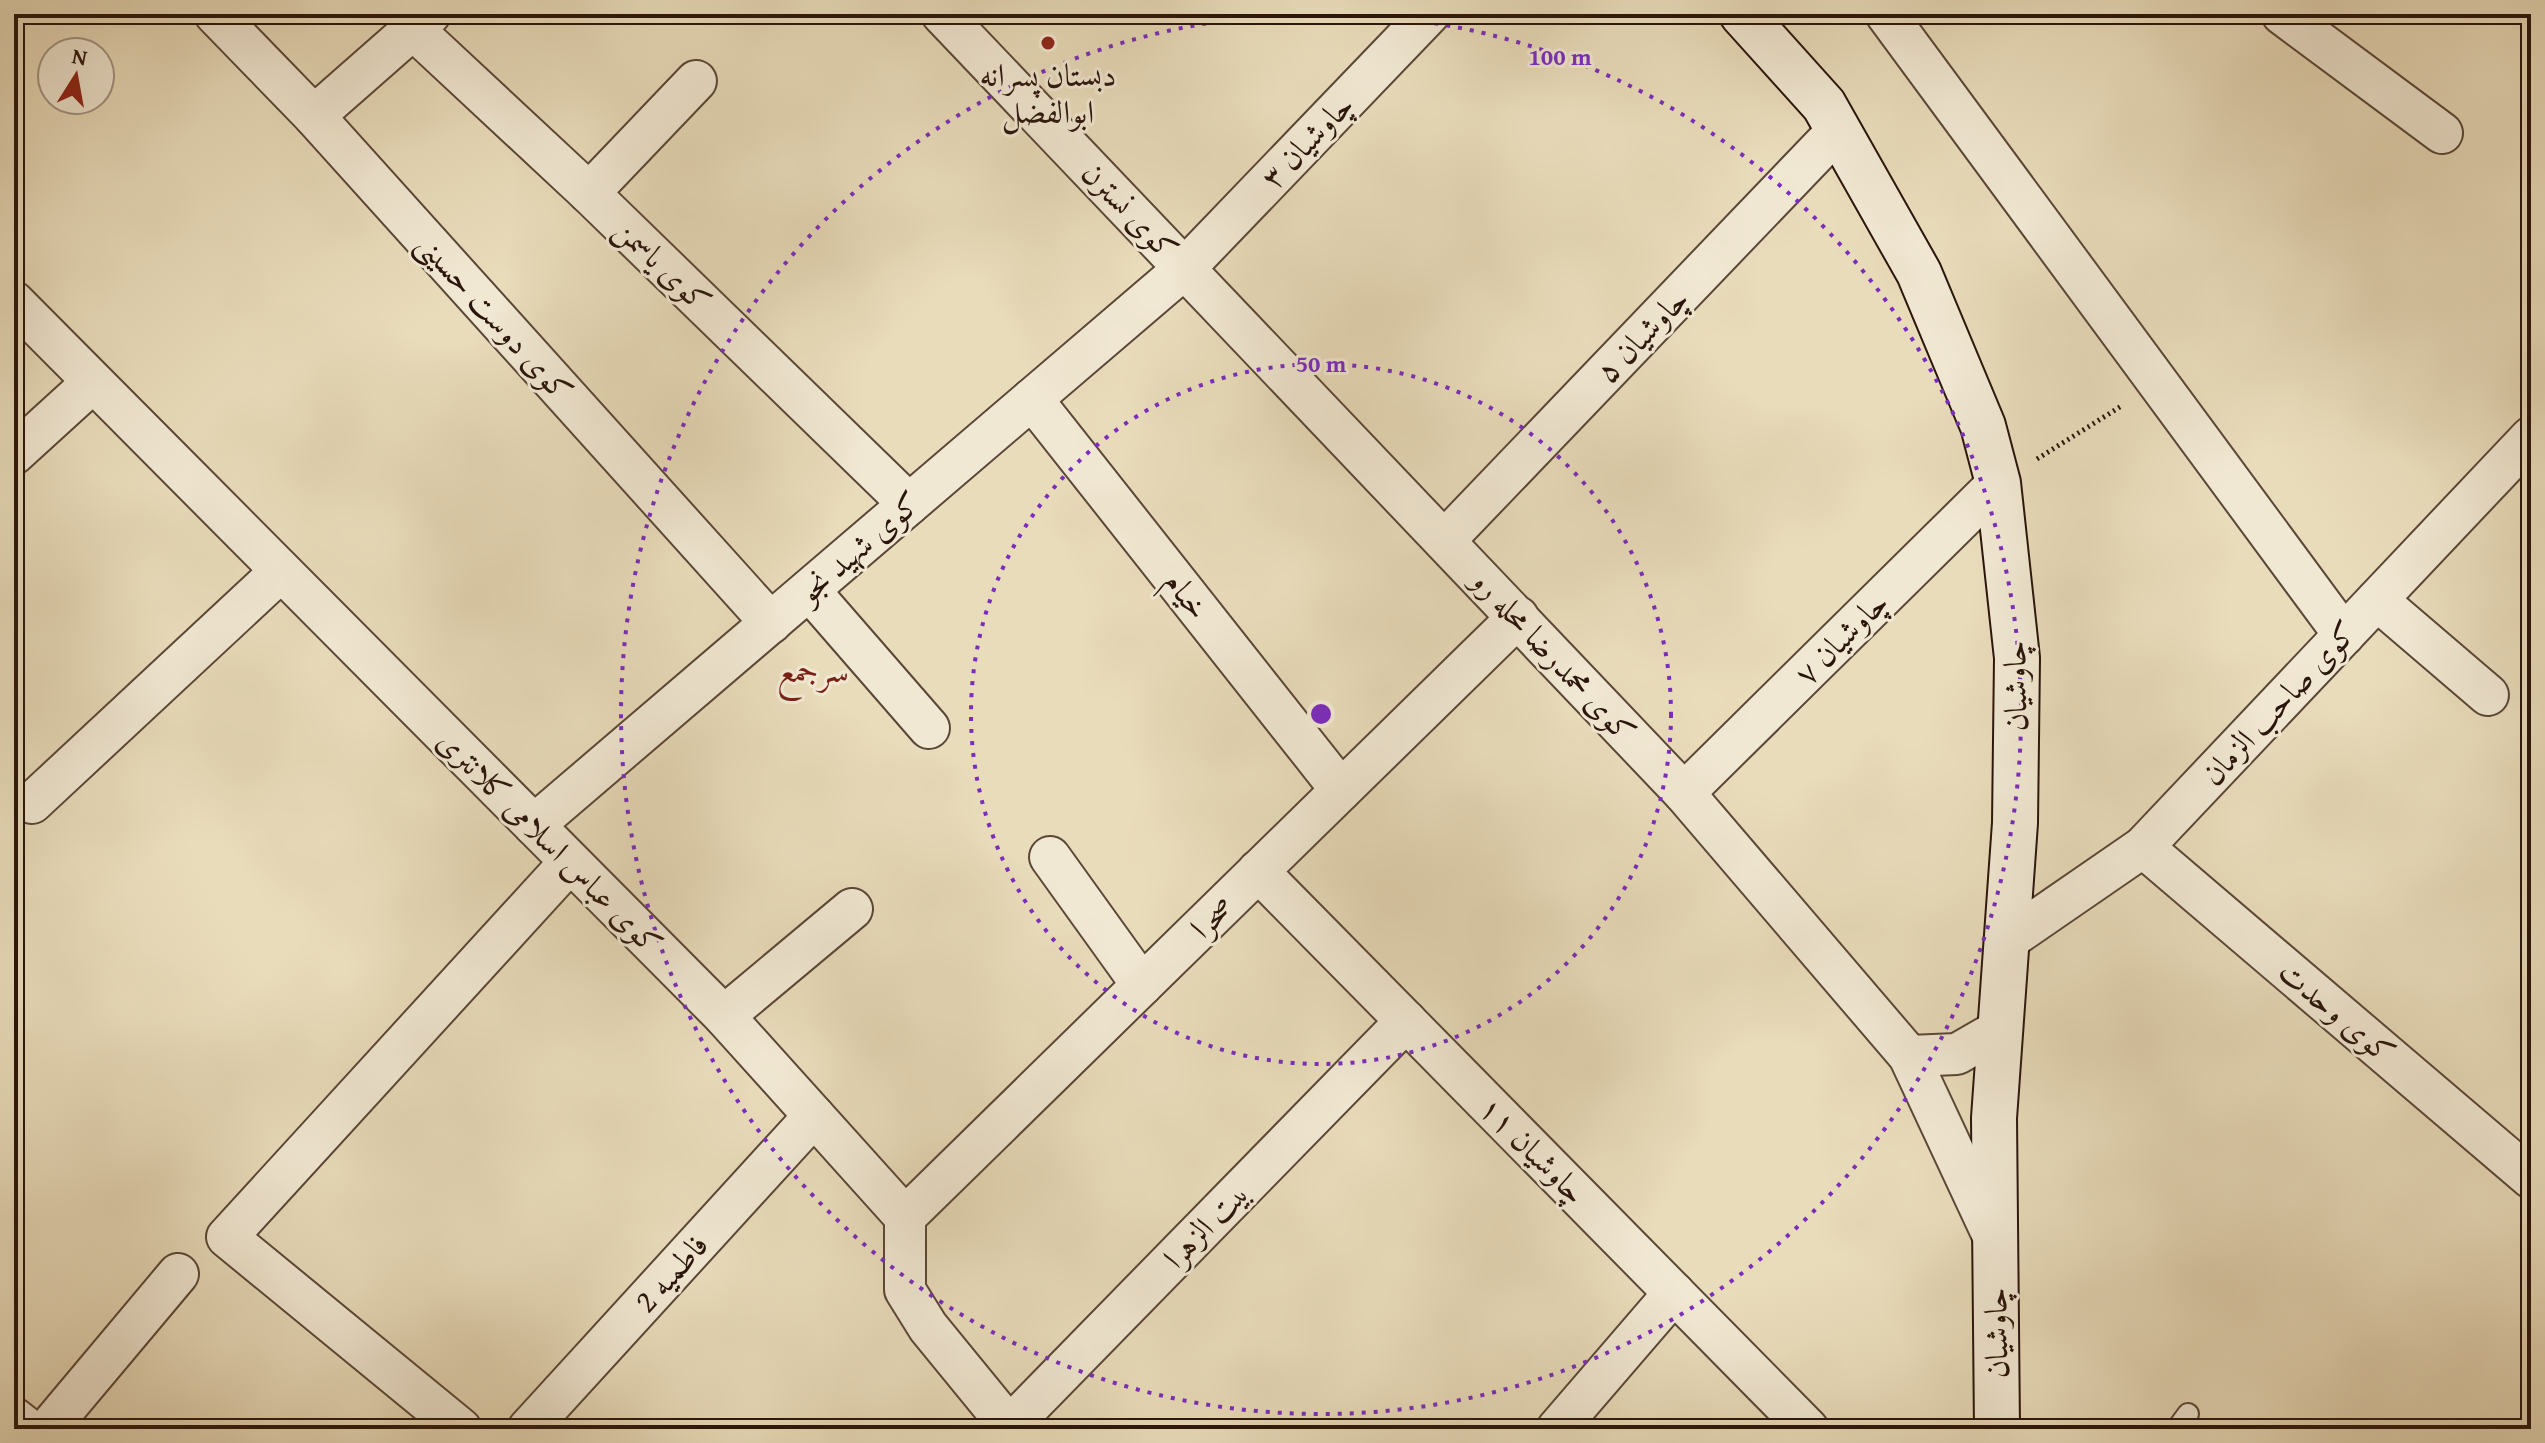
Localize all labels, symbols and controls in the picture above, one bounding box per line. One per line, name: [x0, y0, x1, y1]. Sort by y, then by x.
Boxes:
marker: دبستان پسرانه ابوالفضل: [1039, 34, 1057, 52]
north arrow: [36, 36, 116, 116]
text: N: [70, 39, 90, 74]
text: 100 m: [1528, 39, 1592, 74]
place label: دبستان پسرانه ابوالفضل: [980, 51, 1116, 135]
street label: چاوشیان ۳: [1249, 82, 1364, 199]
street label: کوی نسترن: [1071, 150, 1190, 271]
street label: کوی یاسمن: [604, 206, 722, 323]
street label: کوی دوست حسینی: [406, 221, 585, 412]
street label: چاوشیان ۵: [1584, 276, 1699, 393]
text: 50 m: [1296, 346, 1347, 381]
street label: کوی شهید نجو: [784, 479, 931, 616]
street label: کوی محمدرضا محله رو: [1459, 556, 1647, 753]
street label: خیام: [1149, 560, 1221, 632]
street label: چاوشیان ۷: [1783, 580, 1899, 696]
street label: کوی صاحب الزمان: [2190, 610, 2368, 796]
street label: چاوشیان: [1990, 640, 2039, 732]
district label: سرجمع: [777, 645, 849, 701]
centre of rings: [1307, 700, 1335, 728]
street label: کوی عباس اسلامی کلانتری: [427, 718, 674, 965]
street label: صحرا: [1179, 884, 1244, 949]
street label: کوی وحدت: [2268, 948, 2406, 1075]
street label: چاوشیان ۱۱: [1469, 1085, 1598, 1214]
street label: بیت الزهرا: [1152, 1170, 1259, 1279]
street label: فاطمیه 2: [622, 1223, 719, 1323]
street label: چاوشیان: [1971, 1287, 2020, 1379]

